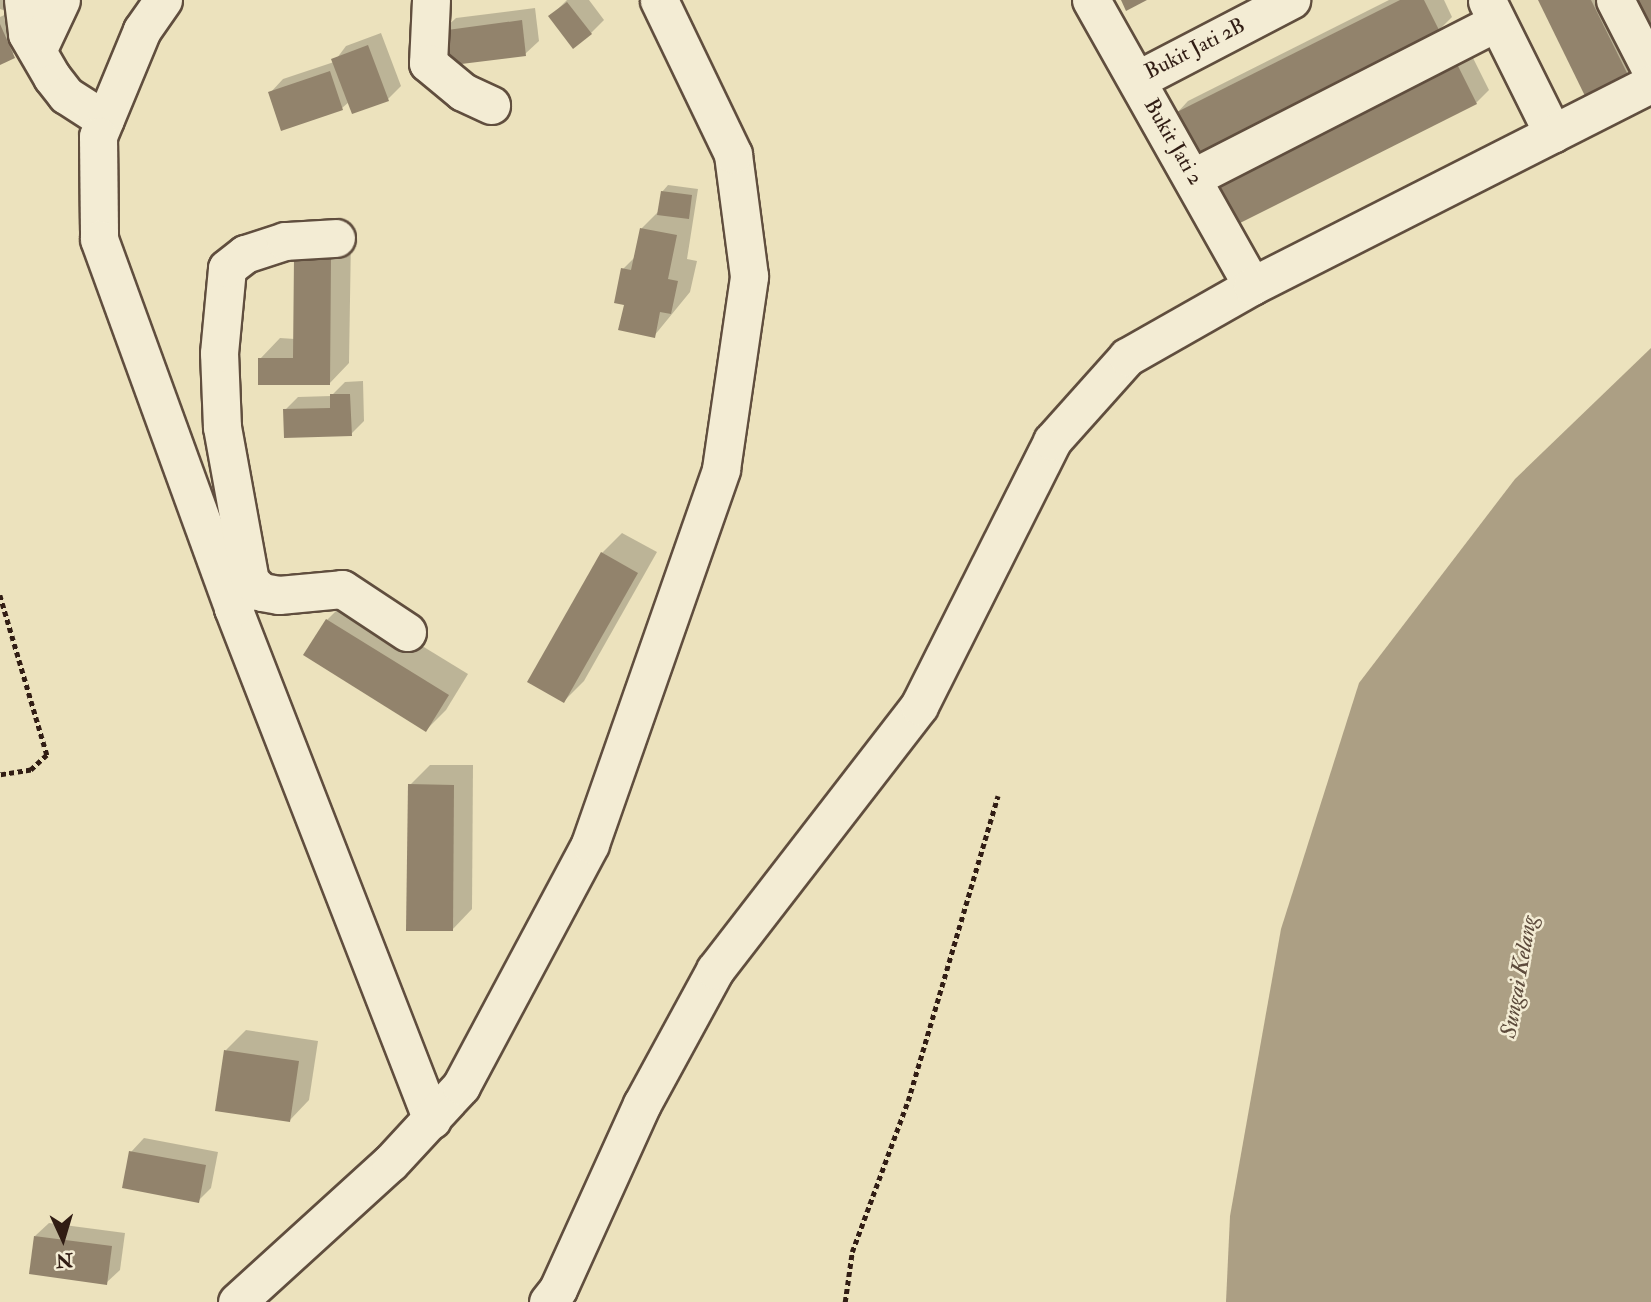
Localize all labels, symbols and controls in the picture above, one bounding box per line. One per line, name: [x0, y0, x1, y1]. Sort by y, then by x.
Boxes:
street label: Bukit Jati 2B: [1141, 13, 1249, 85]
street label: Bukit Jati 2: [1138, 94, 1208, 190]
water label: Sungai Kelang: [1495, 914, 1543, 1040]
north arrow: [28, 1204, 98, 1274]
text: N: [55, 1247, 74, 1273]

